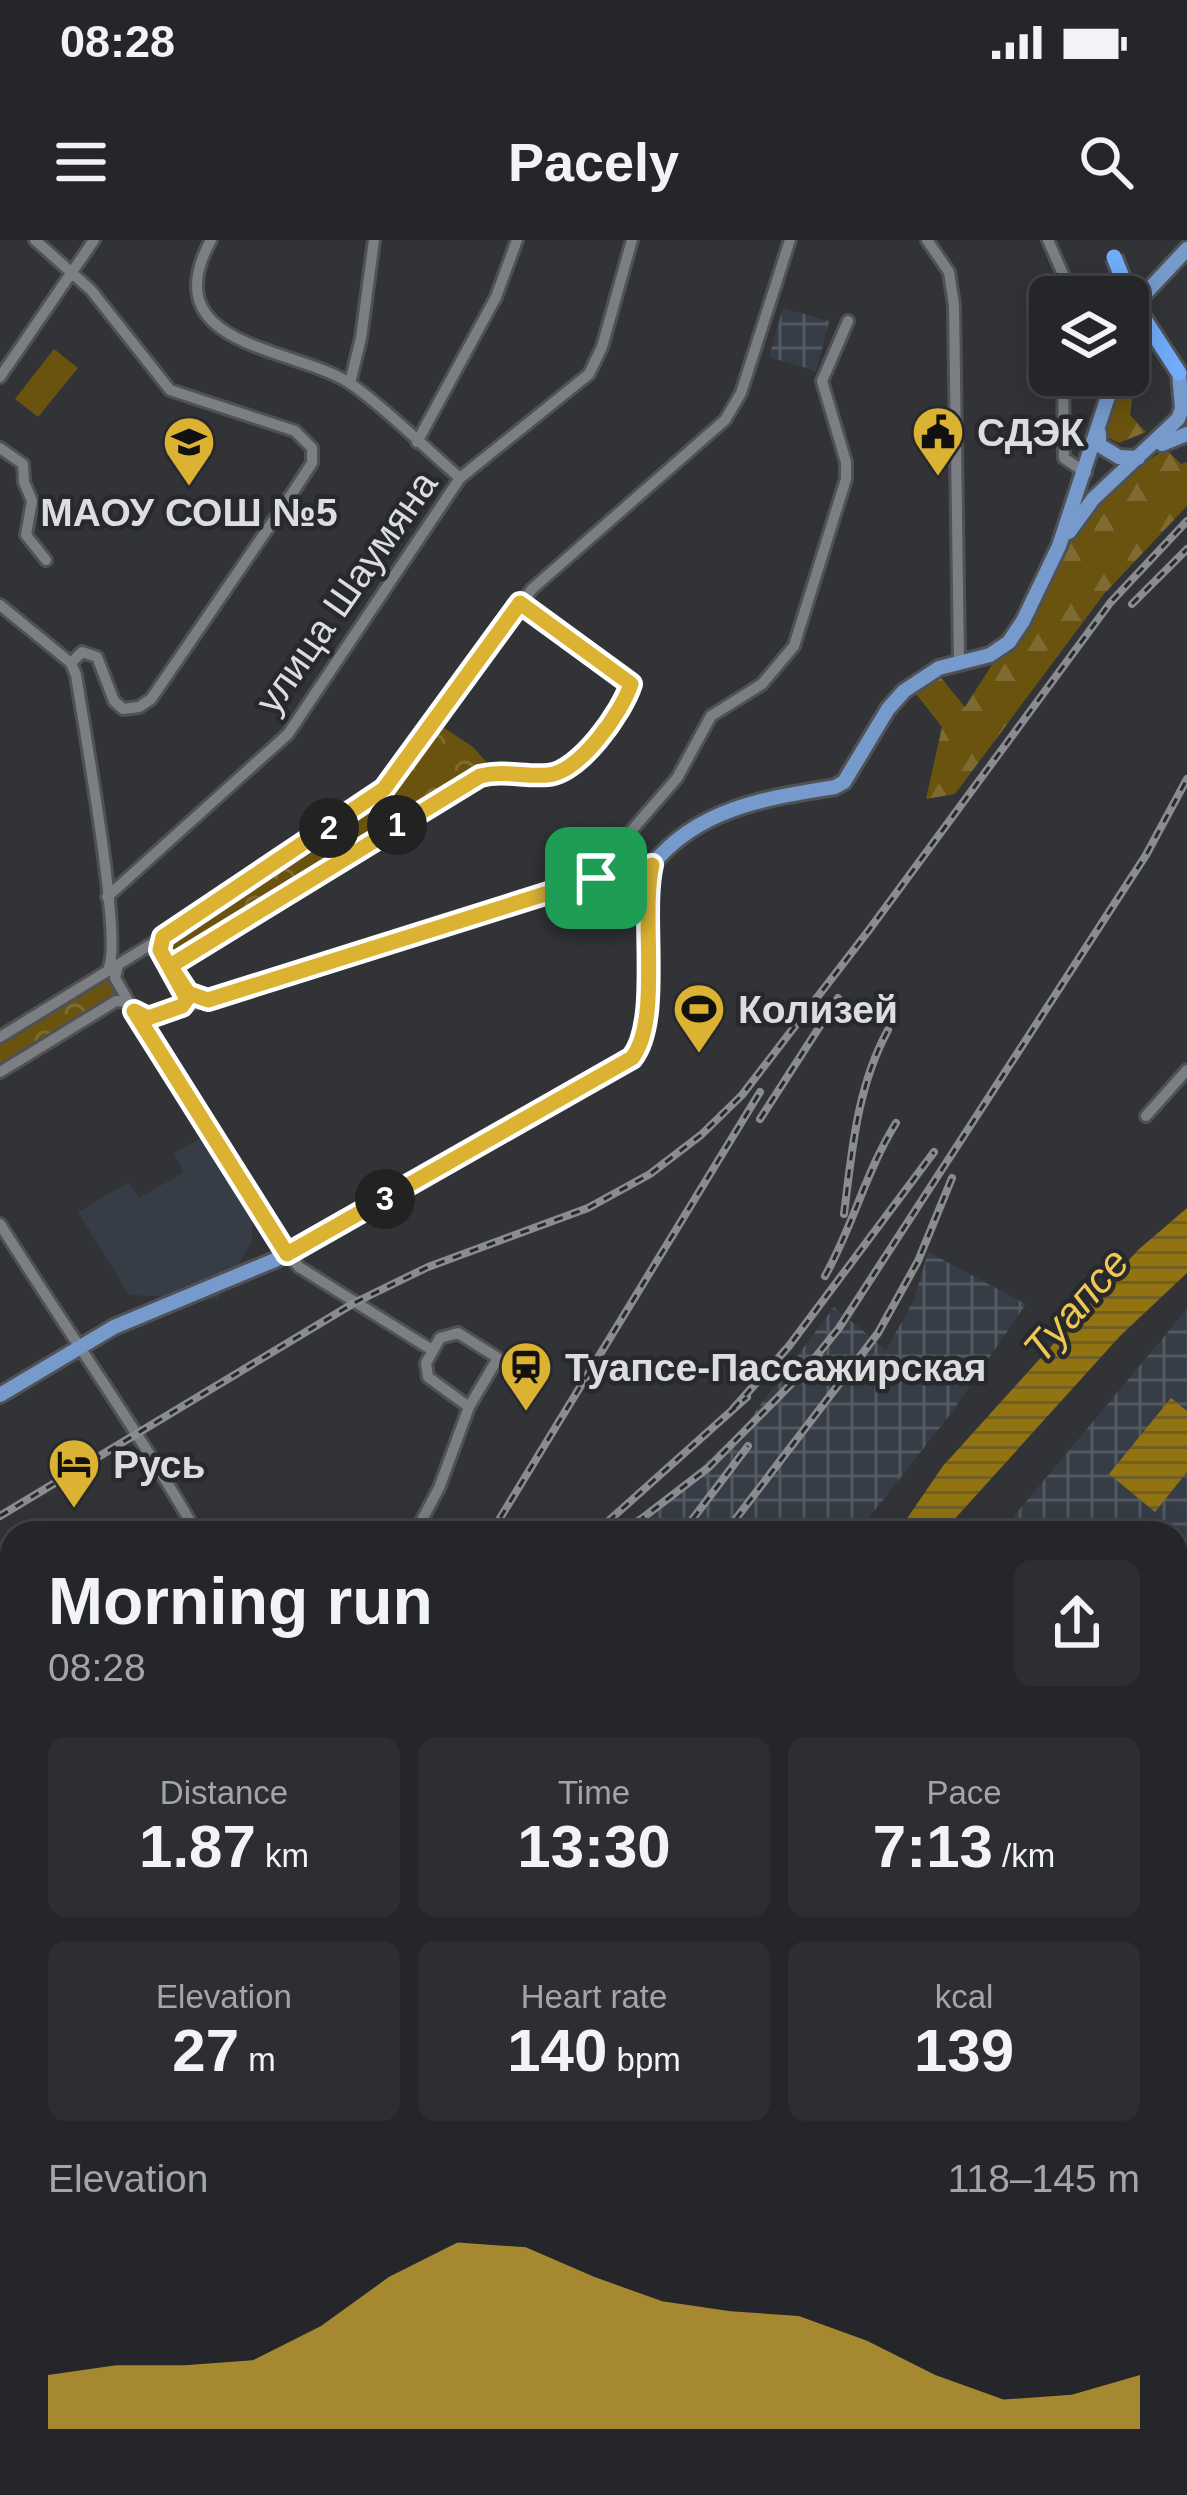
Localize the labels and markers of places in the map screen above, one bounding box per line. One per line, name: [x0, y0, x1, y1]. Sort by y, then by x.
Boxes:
public building icon: СДЭК: [910, 404, 966, 478]
place label: СДЭК: [977, 411, 1084, 454]
school or university icon: МАОУ СОШ №5: [161, 414, 217, 488]
place label: МАОУ СОШ №5: [40, 491, 338, 534]
pin: 1: [367, 795, 427, 855]
pin: 2: [299, 798, 359, 858]
pin: [545, 827, 647, 929]
sports icon: Колизей: [671, 981, 727, 1055]
place label: Колизей: [738, 988, 898, 1031]
pin: 3: [355, 1169, 415, 1229]
station icon: Туапсе-Пассажирская: [498, 1339, 554, 1413]
place label: Туапсе-Пассажирская: [565, 1346, 987, 1389]
hotel icon: Русь: [46, 1436, 102, 1510]
place label: Русь: [113, 1443, 205, 1486]

